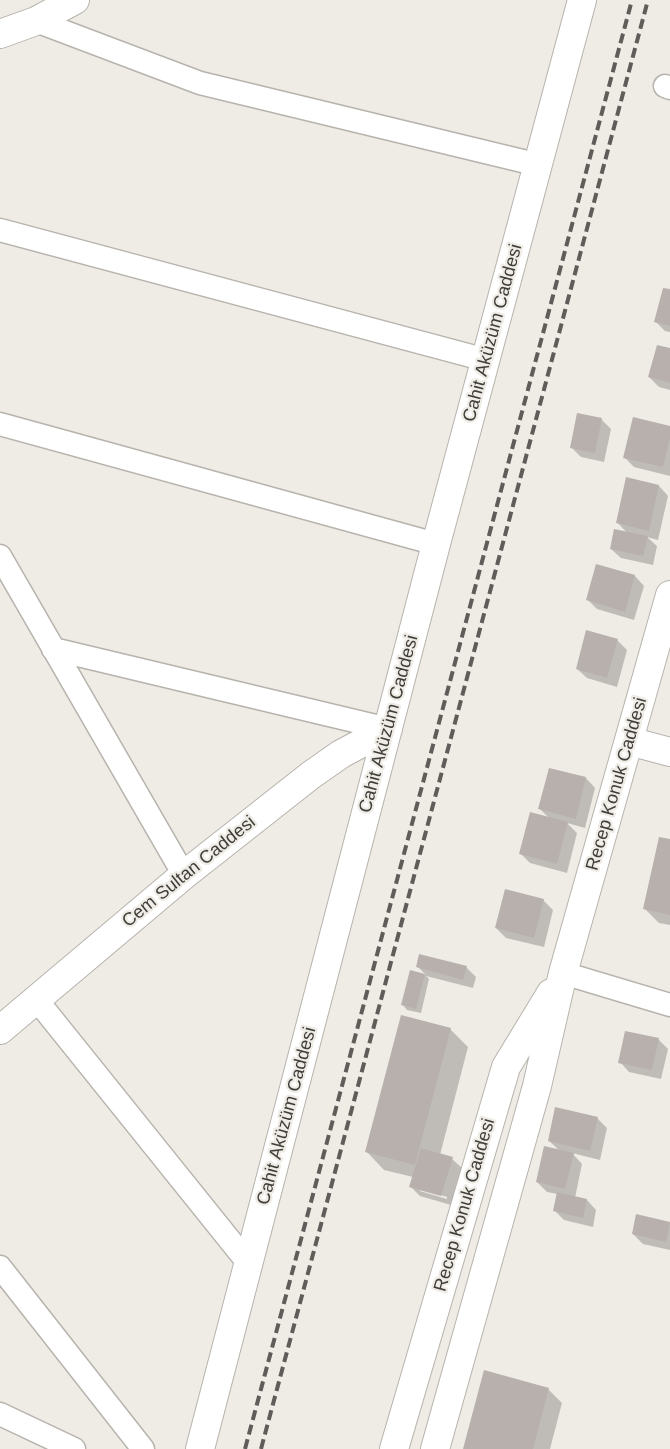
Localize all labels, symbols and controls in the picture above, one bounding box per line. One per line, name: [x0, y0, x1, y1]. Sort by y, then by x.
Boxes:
street label: Cahit Aküzüm Caddesi: [459, 242, 527, 424]
street label: Cahit Aküzüm Caddesi: [355, 633, 423, 815]
street label: Recep Konuk Caddesi: [582, 695, 652, 873]
street label: Cem Sultan Caddesi: [118, 812, 260, 932]
street label: Cahit Aküzüm Caddesi: [253, 1025, 321, 1207]
street label: Recep Konuk Caddesi: [430, 1116, 500, 1294]

